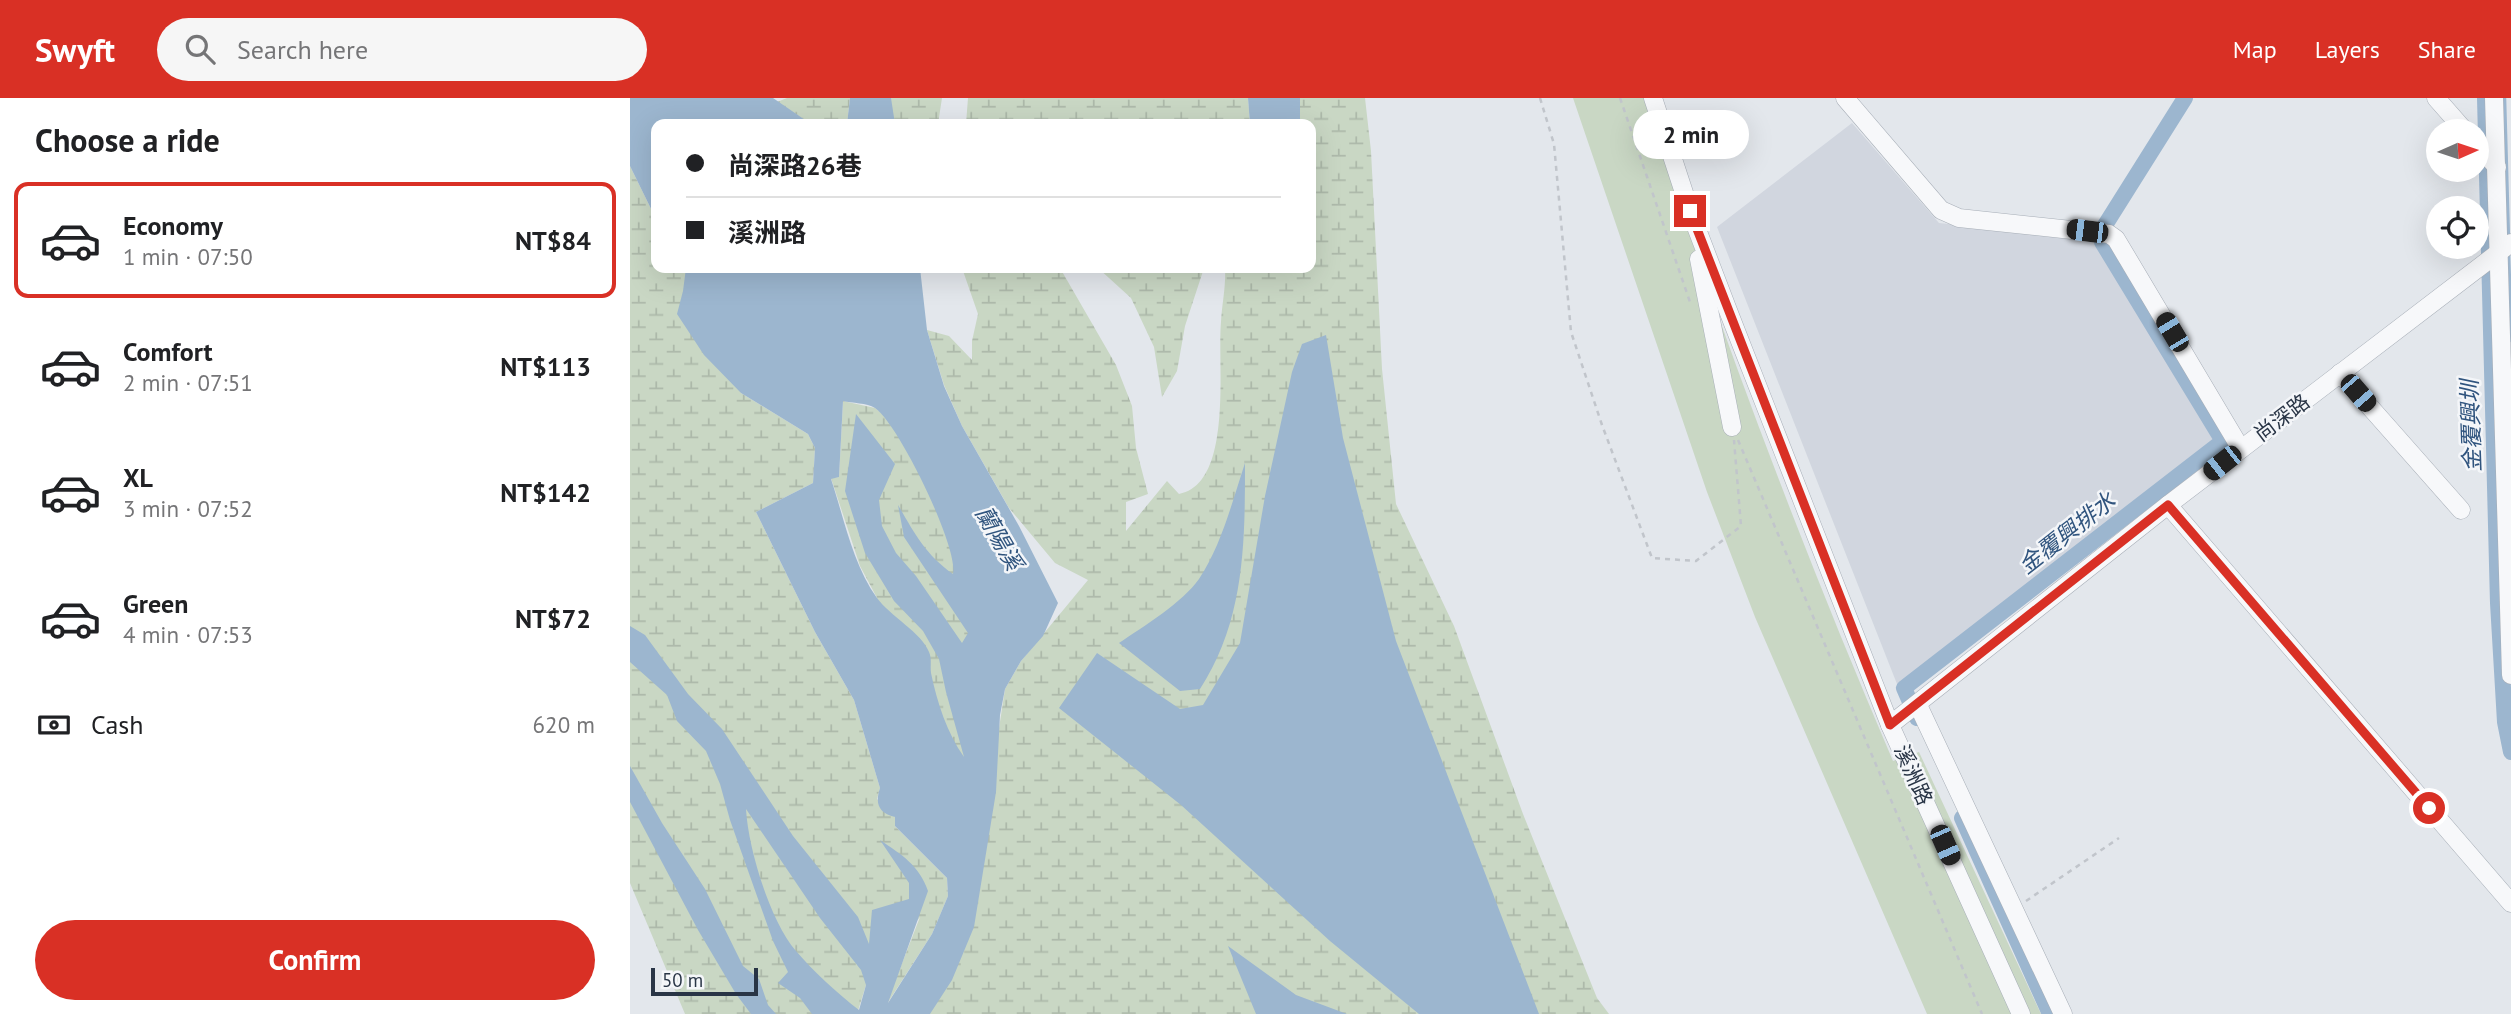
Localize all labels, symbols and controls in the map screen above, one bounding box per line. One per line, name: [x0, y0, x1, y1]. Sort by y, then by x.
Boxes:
search box: [157, 18, 647, 81]
text: Swyft: [35, 28, 115, 71]
icon: search: [181, 30, 219, 68]
text: Search here: [237, 33, 368, 66]
text: Map: [2233, 34, 2277, 65]
text: Layers: [2315, 34, 2380, 65]
text: Share: [2418, 34, 2476, 65]
callout: 2 min: [1632, 109, 1748, 158]
text: Choose a ride: [35, 119, 220, 161]
north arrow: [2426, 119, 2488, 182]
map controls: [2426, 119, 2489, 259]
text: 2 min: [1663, 120, 1719, 149]
text: 尚深路26巷: [728, 149, 861, 182]
route end: [1674, 195, 1706, 227]
button: locate: [2426, 196, 2489, 259]
icon: car: [39, 209, 102, 272]
text: Economy: [123, 209, 223, 242]
text: 溪洲路: [728, 216, 806, 249]
car: [2065, 218, 2110, 244]
text: NT$84: [515, 224, 591, 257]
text: 1 min · 07:50: [123, 242, 253, 271]
car: [2153, 309, 2192, 355]
icon: car: [39, 335, 102, 398]
text: Comfort: [123, 335, 213, 368]
text: NT$113: [500, 350, 591, 383]
text: 2 min · 07:51: [123, 368, 253, 397]
car: [2337, 370, 2380, 416]
water label: 金覆興圳: [2454, 377, 2487, 472]
street label: 尚深路: [2248, 388, 2315, 447]
car: [2199, 442, 2246, 484]
icon: car: [39, 461, 102, 524]
text: XL: [123, 461, 153, 494]
text: NT$142: [500, 476, 591, 509]
water label: 金覆興排水: [2012, 485, 2122, 579]
text: 3 min · 07:52: [123, 494, 253, 523]
water label: 蘭陽溪: [970, 501, 1031, 577]
icon: car: [39, 587, 102, 650]
text: Green: [123, 587, 188, 620]
text: NT$72: [515, 602, 591, 635]
text: 4 min · 07:53: [123, 620, 253, 649]
icon: cash: [35, 706, 73, 744]
text: Cash: [91, 708, 143, 741]
text: 620 m: [533, 710, 595, 739]
street label: 溪洲路: [1888, 741, 1939, 809]
route start: [2413, 792, 2445, 824]
car: [1927, 822, 1964, 868]
button: Confirm: [35, 920, 595, 1000]
scale bar: [651, 965, 758, 997]
text: 50 m: [662, 968, 703, 992]

